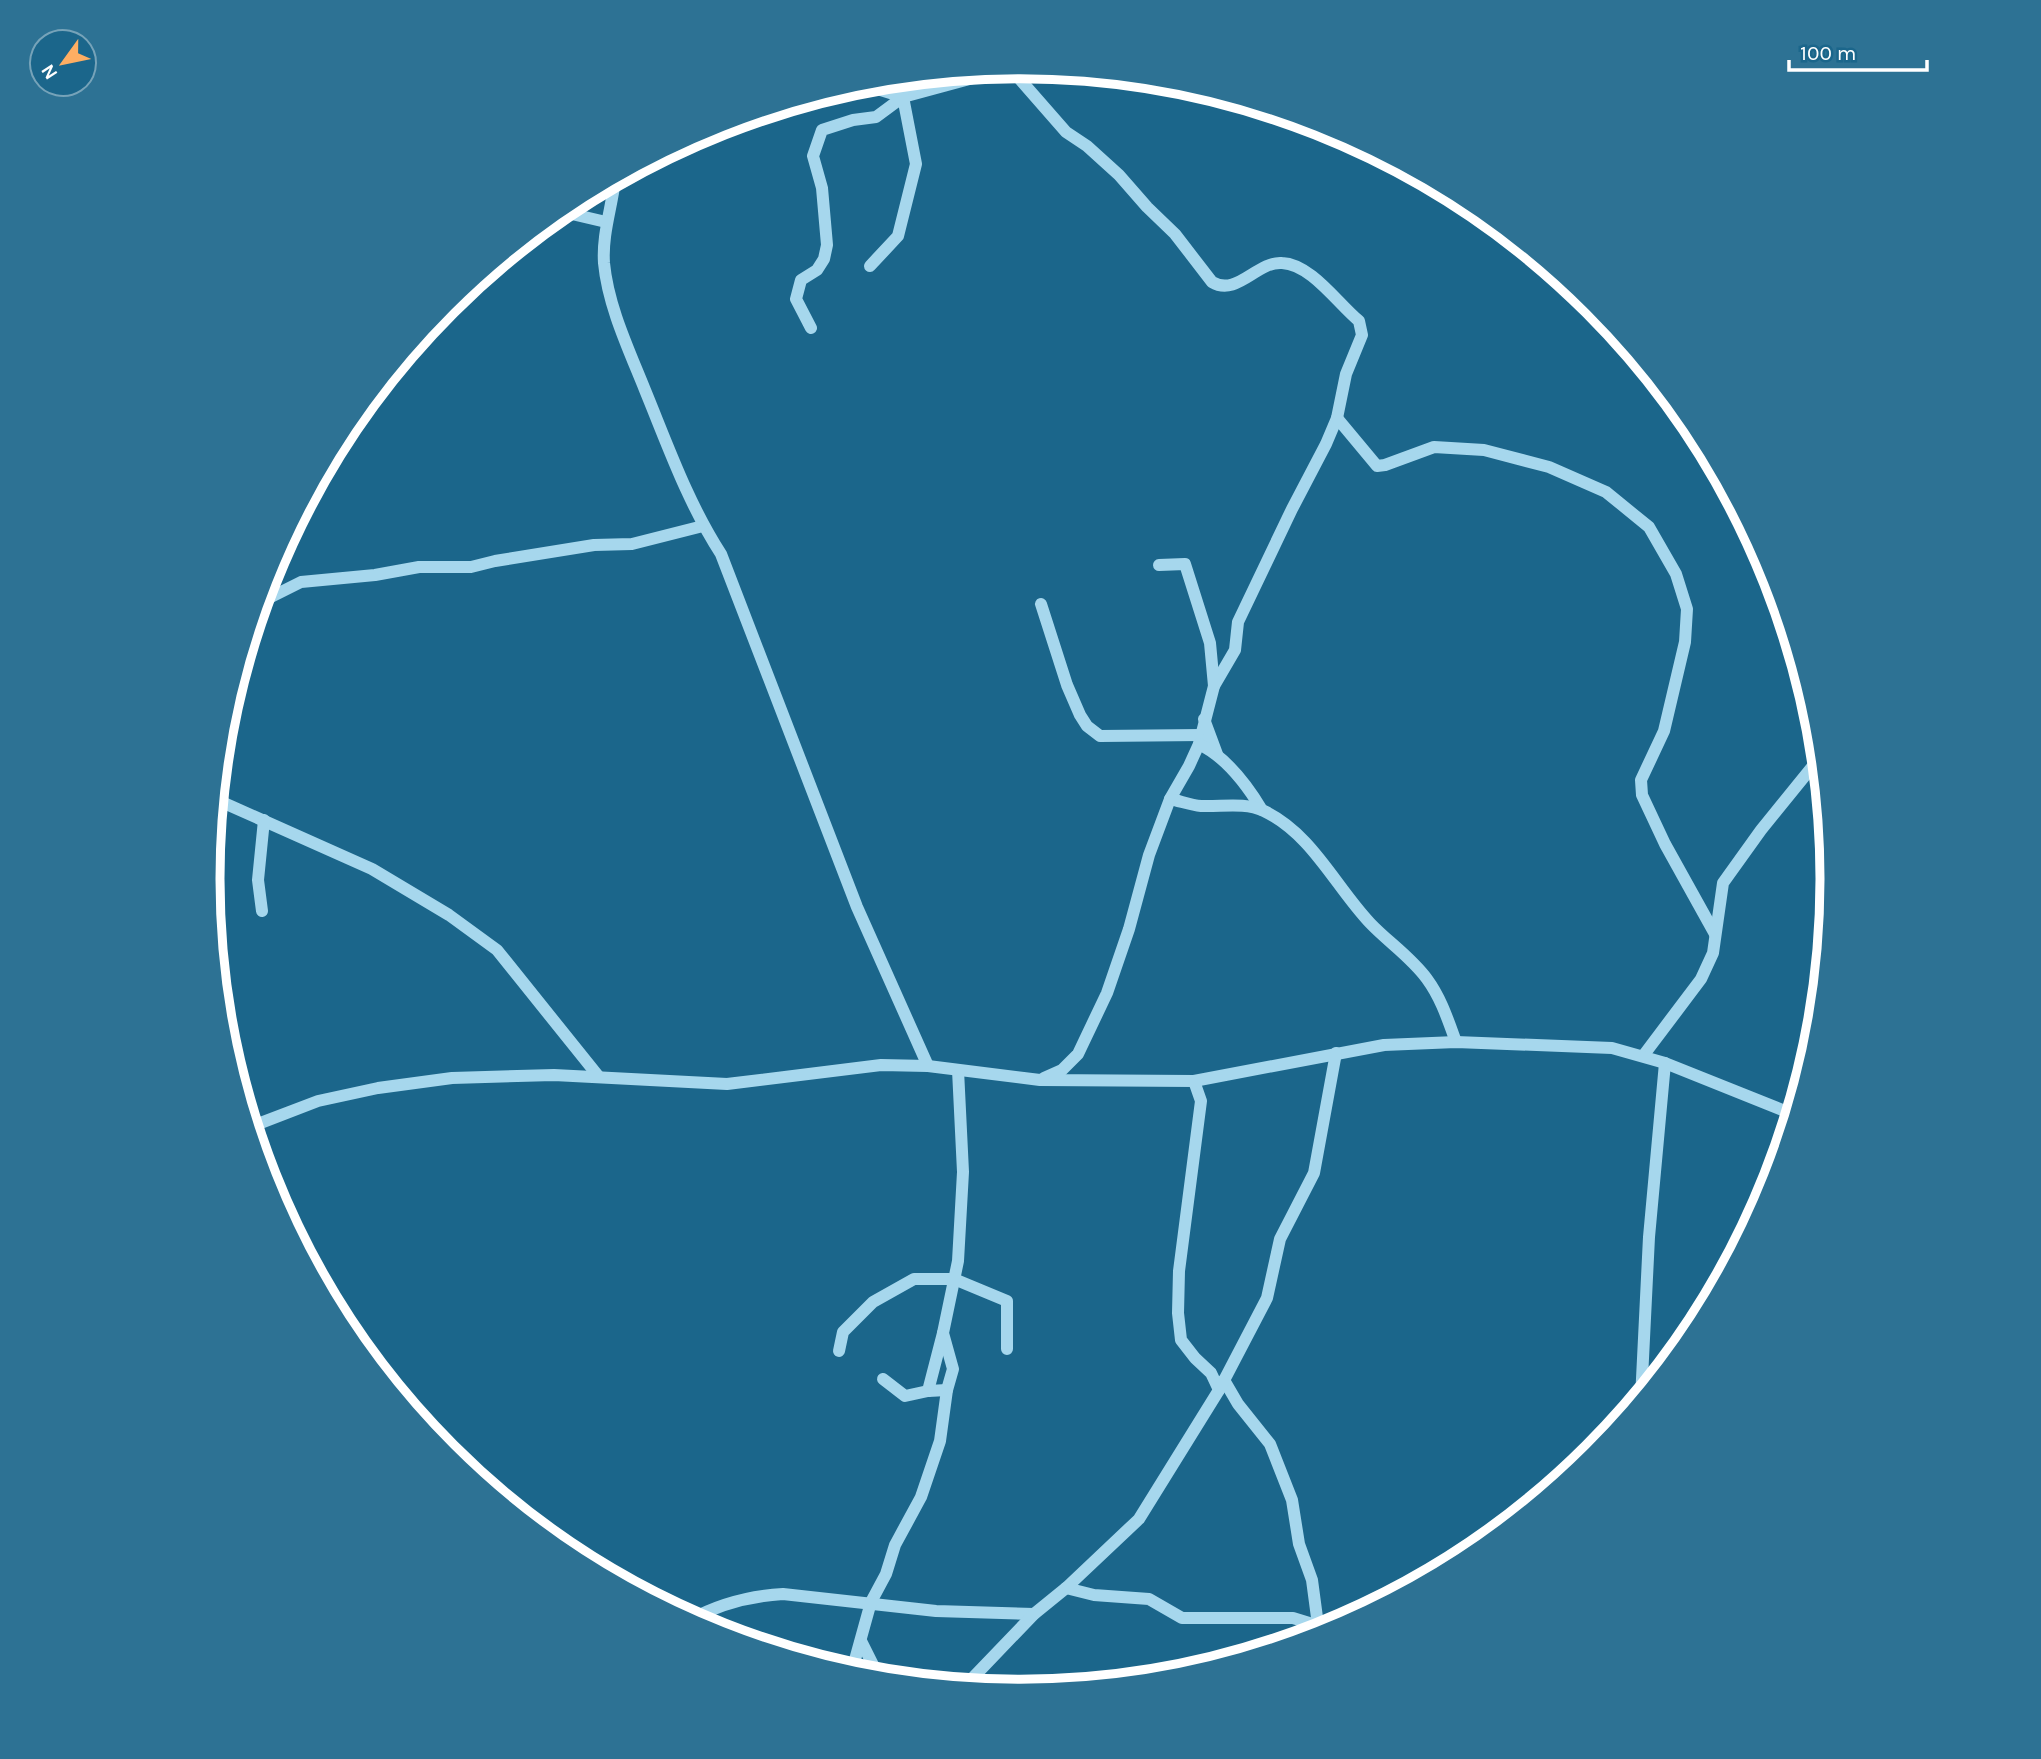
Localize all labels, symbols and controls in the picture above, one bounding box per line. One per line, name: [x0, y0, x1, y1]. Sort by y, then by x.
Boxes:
north arrow: [28, 28, 98, 98]
scale bar: [1789, 28, 1927, 72]
text: 100 m: [1800, 41, 1857, 65]
text: N: [37, 60, 63, 83]

